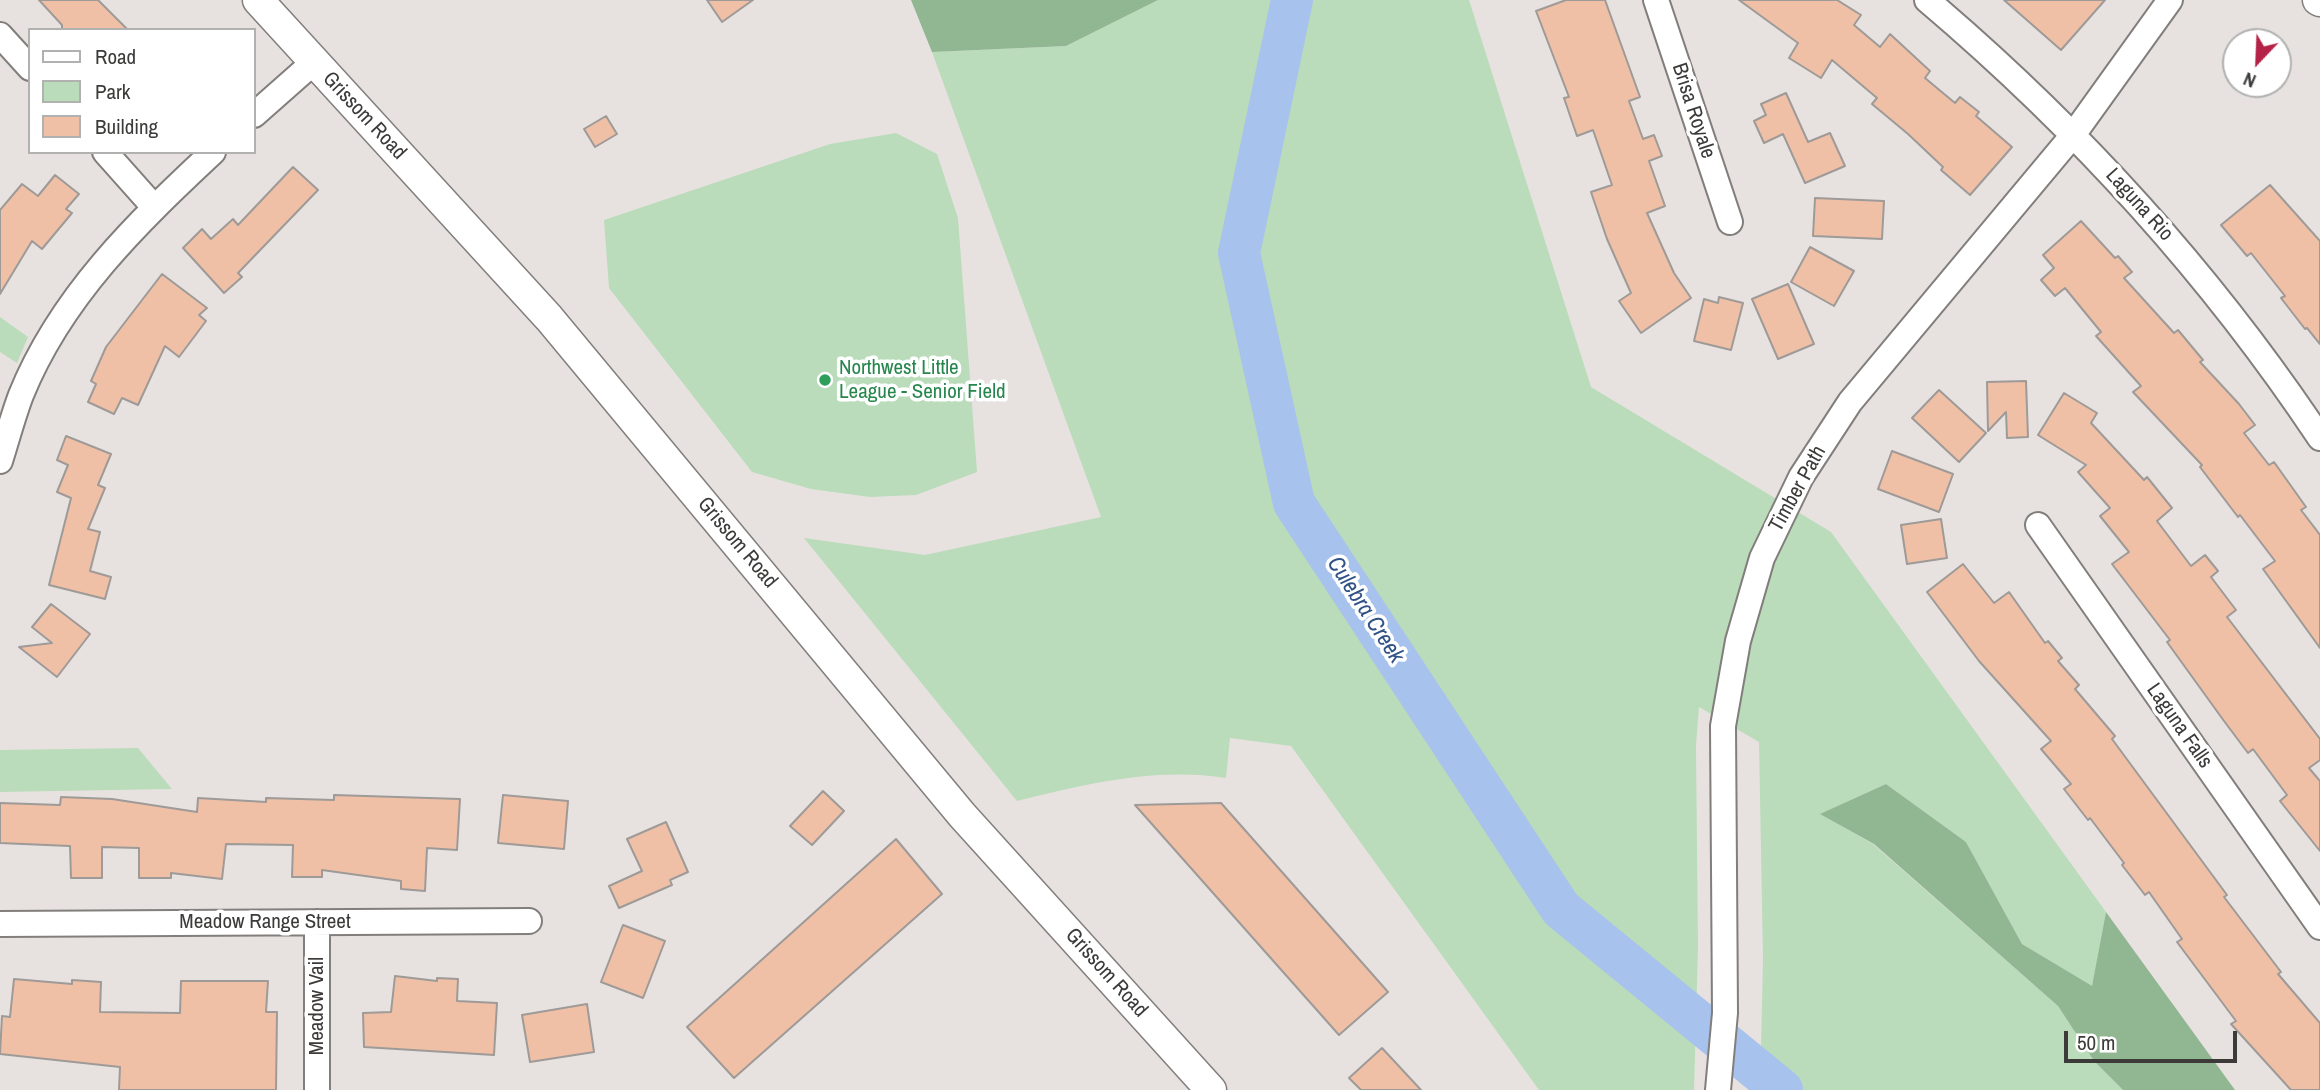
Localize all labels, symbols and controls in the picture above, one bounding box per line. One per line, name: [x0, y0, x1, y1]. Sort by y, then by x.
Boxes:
legend: [28, 28, 256, 154]
north arrow: [2222, 28, 2292, 98]
text: Road: [95, 42, 136, 71]
street label: Brisa Royale: [1666, 60, 1720, 162]
text: N: [2239, 66, 2260, 95]
street label: Grissom Road: [317, 67, 411, 165]
text: Park: [95, 77, 130, 106]
text: Building: [95, 112, 158, 141]
street label: Laguna Rio: [2100, 163, 2178, 247]
place label: Northwest Little League - Senior Field: [839, 355, 1006, 405]
marker: Northwest Little League - Senior Field: [817, 372, 833, 388]
street label: Timber Path: [1764, 442, 1832, 536]
street label: Grissom Road: [692, 492, 782, 594]
water label: Culebra Creek: [1320, 552, 1410, 668]
street label: Laguna Falls: [2141, 679, 2217, 773]
street label: Meadow Range Street: [179, 909, 351, 935]
street label: Grissom Road: [1059, 923, 1153, 1023]
street label: Meadow Vail: [304, 957, 330, 1055]
scale bar: [2068, 1016, 2241, 1060]
text: 50 m: [2077, 1028, 2115, 1057]

